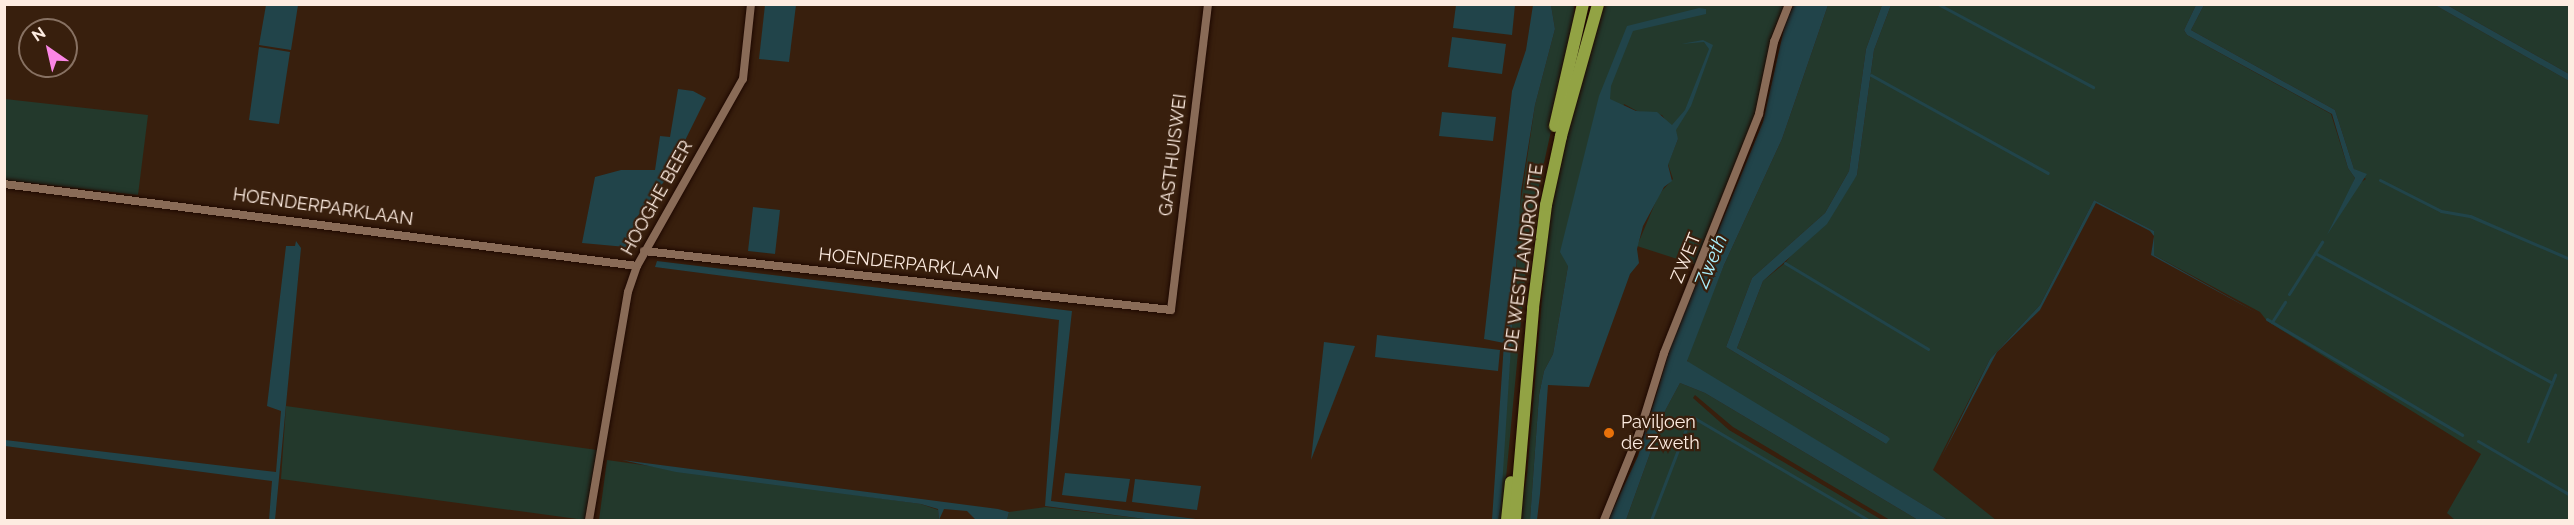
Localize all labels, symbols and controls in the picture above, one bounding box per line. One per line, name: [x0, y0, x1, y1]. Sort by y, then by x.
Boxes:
north arrow: [18, 18, 78, 78]
text: N: [28, 23, 49, 46]
street label: GASTHUISWEI: [1155, 93, 1191, 217]
street label: HOOGHE BEER: [617, 137, 697, 259]
street label: DE WESTLANDROUTE: [1500, 162, 1548, 354]
street label: HOENDERPARKLAAN: [231, 184, 415, 230]
street label: ZWET: [1666, 230, 1706, 286]
water label: Zweth: [1690, 231, 1732, 291]
street label: HOENDERPARKLAAN: [817, 244, 1001, 284]
place label: Paviljoen de Zweth: [1621, 412, 1700, 454]
marker: Paviljoen de Zweth: [1602, 426, 1616, 440]

